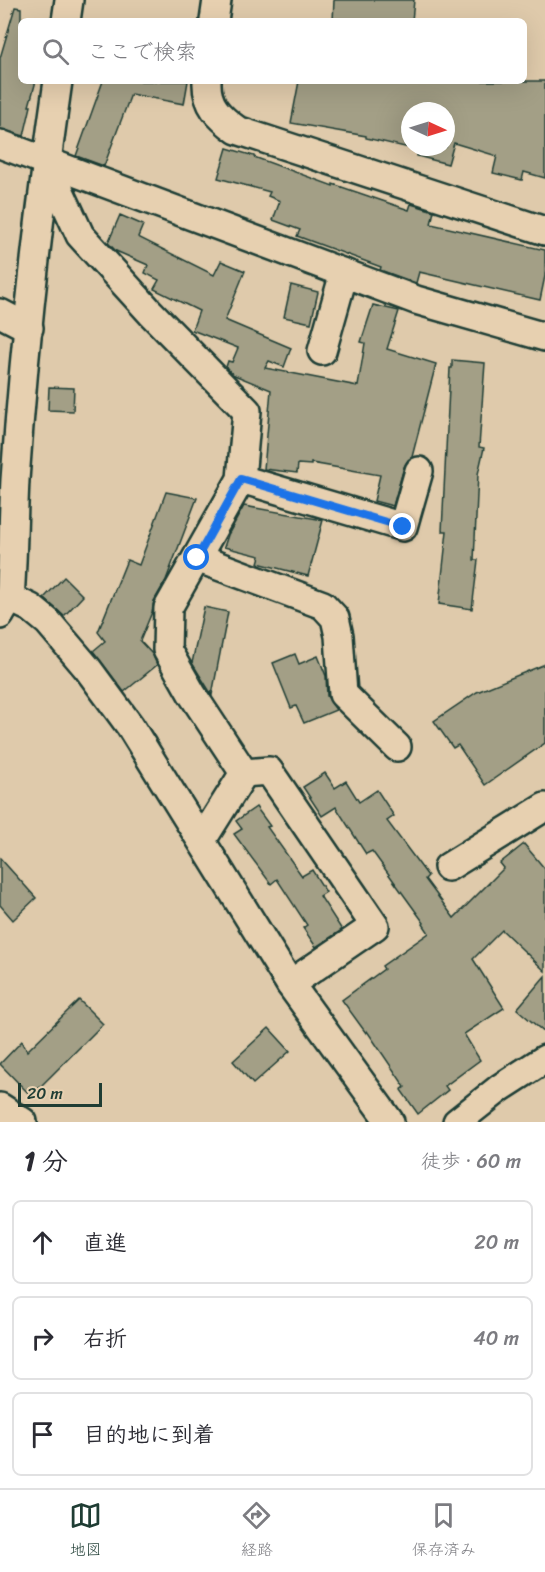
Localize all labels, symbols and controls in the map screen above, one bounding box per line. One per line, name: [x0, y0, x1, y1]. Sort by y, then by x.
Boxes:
search box: [18, 18, 527, 84]
text: ここで検索: [87, 32, 197, 71]
icon: search: [39, 35, 72, 68]
north arrow: [401, 102, 455, 156]
route end: [389, 513, 415, 539]
route start: [183, 544, 209, 570]
text: 20 m: [27, 1079, 63, 1108]
scale bar: [18, 1080, 102, 1108]
text: 1 分: [24, 1138, 68, 1184]
text: 徒歩 · 60 m: [421, 1144, 521, 1179]
text: 直進: [83, 1223, 127, 1262]
text: 20 m: [474, 1225, 519, 1260]
icon: ahead: [26, 1226, 59, 1259]
text: 右折: [83, 1319, 127, 1358]
text: 40 m: [473, 1321, 519, 1356]
icon: right: [26, 1322, 59, 1355]
text: 目的地に到着: [83, 1415, 215, 1454]
icon: arrive: [26, 1418, 59, 1451]
tab: 地図: [69, 1499, 102, 1564]
tab: 経路: [240, 1499, 273, 1564]
tab: 保存済み: [412, 1499, 476, 1564]

